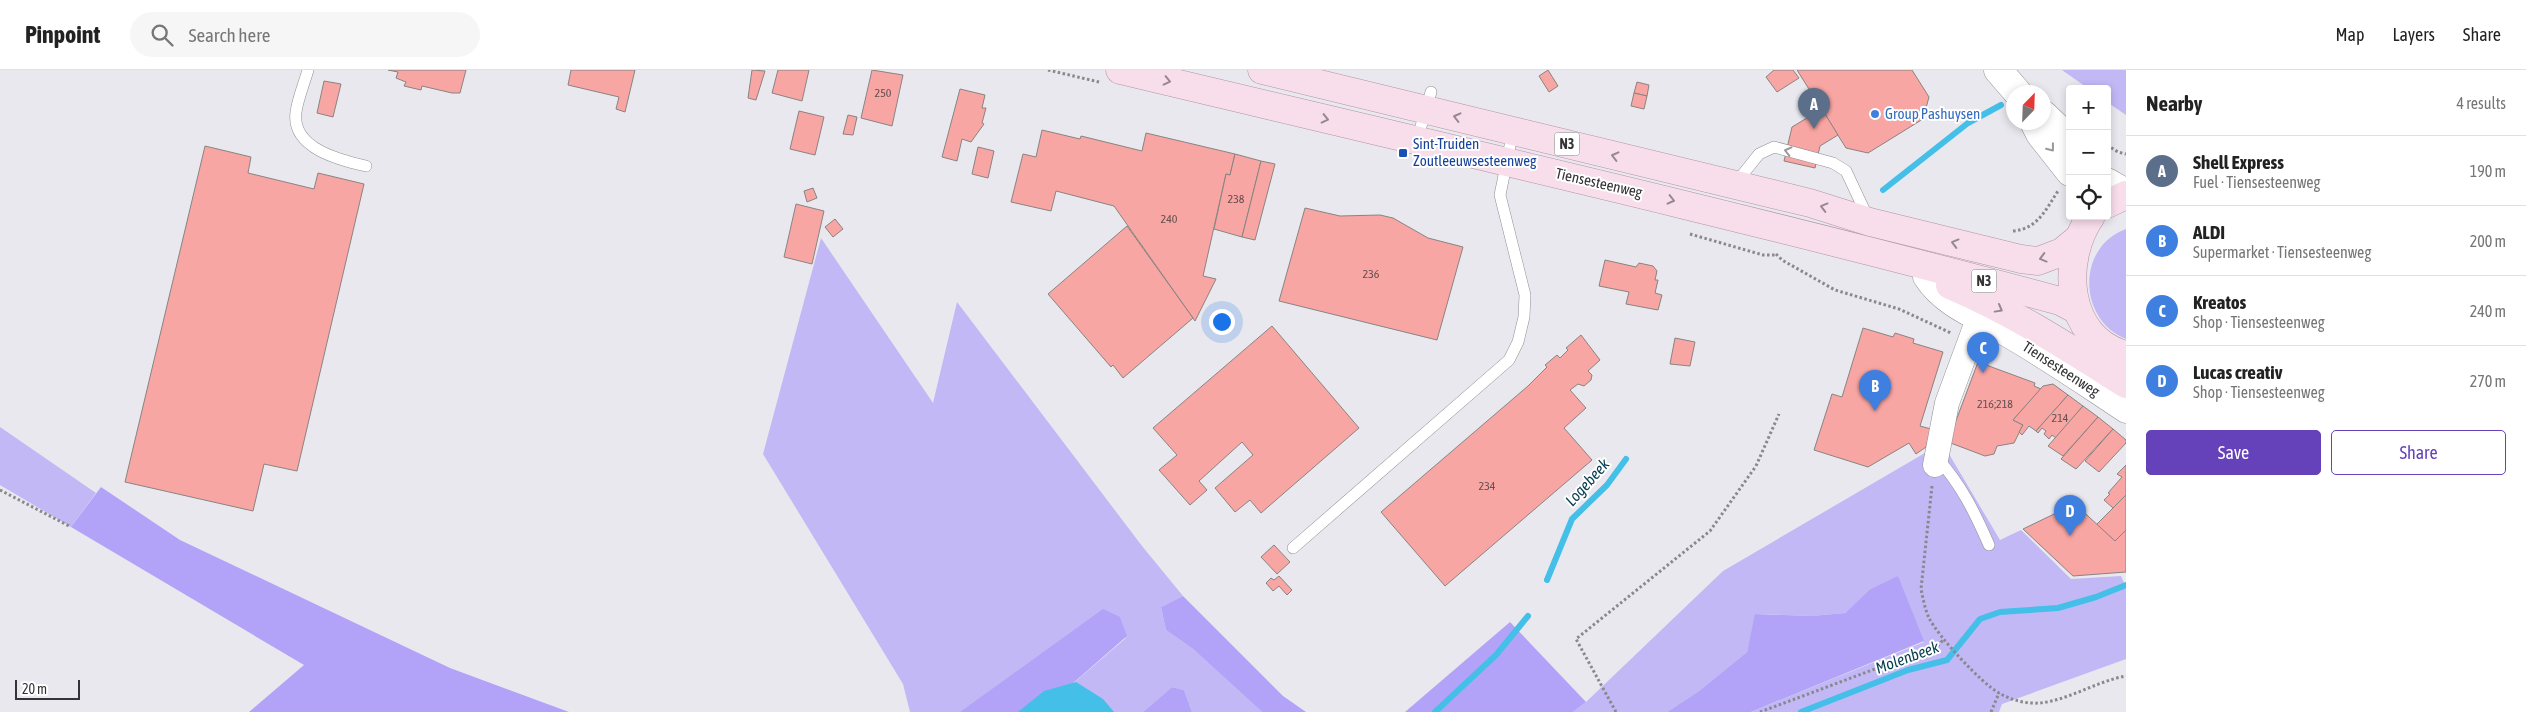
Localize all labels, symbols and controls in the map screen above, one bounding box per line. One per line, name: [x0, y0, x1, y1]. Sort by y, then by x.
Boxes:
search box: [130, 12, 480, 57]
text: Pinpoint: [25, 21, 100, 48]
icon: search: [148, 21, 176, 49]
text: Search here: [188, 24, 270, 46]
text: Map: [2335, 24, 2364, 45]
text: Layers: [2392, 24, 2435, 45]
text: Share: [2463, 24, 2501, 45]
one-way arrow: [1163, 75, 1172, 86]
north arrow: [2006, 85, 2051, 130]
map controls: [2066, 85, 2111, 220]
button: +: [2066, 85, 2111, 130]
house number: 250: [875, 86, 892, 100]
pin: A: [1798, 88, 1830, 129]
text: Nearby: [2146, 91, 2202, 115]
text: 4 results: [2456, 94, 2506, 112]
place label: Group Pashuysen: [1885, 105, 1980, 122]
marker: Group Pashuysen: [1869, 108, 1881, 120]
one-way arrow: [1453, 112, 1462, 123]
one-way arrow: [1321, 113, 1330, 124]
button: −: [2066, 130, 2111, 175]
road number: N3: [1554, 132, 1580, 156]
place label: Sint-Truiden Zoutleeuwsesteenweg: [1413, 135, 1537, 169]
one-way arrow: [2045, 142, 2054, 152]
one-way arrow: [1784, 146, 1793, 157]
marker: Sint-Truiden Zoutleeuwsesteenweg: [1397, 147, 1409, 159]
one-way arrow: [1611, 151, 1620, 162]
text: Shell Express: [2193, 151, 2284, 173]
text: A: [2158, 162, 2166, 180]
text: 190 m: [2470, 162, 2506, 180]
street label: Tiensesteenweg: [1554, 164, 1645, 201]
text: Fuel · Tiensesteenweg: [2193, 173, 2321, 191]
button: locate: [2066, 175, 2111, 220]
house number: 238: [1228, 192, 1245, 206]
one-way arrow: [1666, 194, 1675, 205]
one-way arrow: [1821, 202, 1829, 212]
house number: 240: [1161, 212, 1178, 226]
text: ALDI: [2193, 221, 2225, 243]
text: B: [2158, 232, 2166, 250]
text: 200 m: [2470, 232, 2506, 250]
one-way arrow: [1950, 238, 1959, 249]
text: Supermarket · Tiensesteenweg: [2193, 243, 2371, 261]
one-way arrow: [2039, 253, 2047, 263]
house number: 236: [1363, 267, 1380, 281]
road number: N3: [1972, 270, 1996, 292]
text: Kreatos: [2193, 291, 2246, 313]
one-way arrow: [1994, 302, 2003, 312]
text: C: [2158, 302, 2166, 320]
text: 240 m: [2470, 302, 2506, 320]
your location: [1209, 309, 1235, 335]
text: Shop · Tiensesteenweg: [2193, 313, 2325, 331]
pin: C: [1967, 332, 1999, 373]
street label: Tiensesteenweg: [2020, 337, 2103, 400]
text: Lucas creativ: [2193, 361, 2282, 383]
pin: B: [1859, 370, 1891, 411]
text: D: [2158, 372, 2166, 390]
text: 270 m: [2470, 372, 2506, 390]
text: Shop · Tiensesteenweg: [2193, 383, 2325, 401]
house number: 216;218: [1977, 397, 2013, 411]
house number: 214: [2052, 411, 2069, 425]
button: Save: [2146, 430, 2321, 475]
button: Share: [2331, 430, 2506, 475]
water label: Logebeek: [1561, 454, 1614, 510]
house number: 234: [1479, 479, 1496, 493]
pin: D: [2054, 495, 2086, 536]
water label: Molenbeek: [1873, 637, 1942, 677]
scale bar: [15, 677, 80, 700]
text: 20 m: [22, 681, 47, 697]

